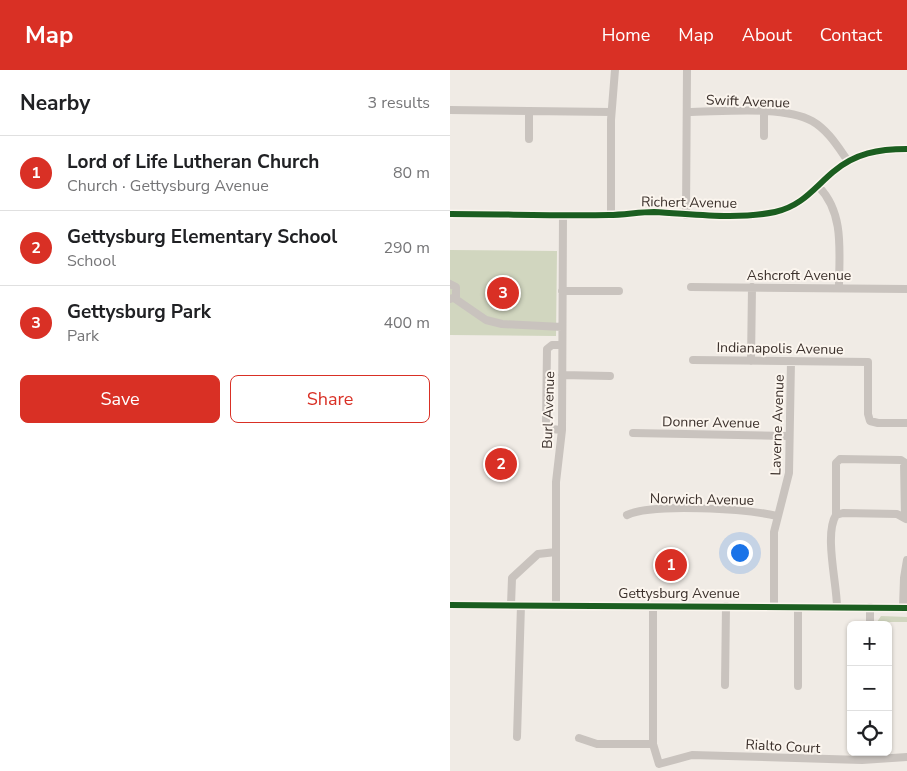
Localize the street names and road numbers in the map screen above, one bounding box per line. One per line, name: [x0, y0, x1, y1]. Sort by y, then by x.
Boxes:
street label: Swift Avenue: [706, 91, 790, 112]
street label: Richert Avenue: [641, 192, 737, 213]
street label: Ashcroft Avenue: [747, 266, 851, 285]
street label: Indianapolis Avenue: [716, 338, 844, 359]
street label: Burl Avenue: [538, 371, 559, 449]
street label: Laverne Avenue: [766, 374, 789, 476]
street label: Donner Avenue: [662, 412, 760, 433]
street label: Norwich Avenue: [650, 489, 754, 510]
street label: Gettysburg Avenue: [618, 584, 740, 603]
street label: Rialto Court: [745, 735, 821, 758]

